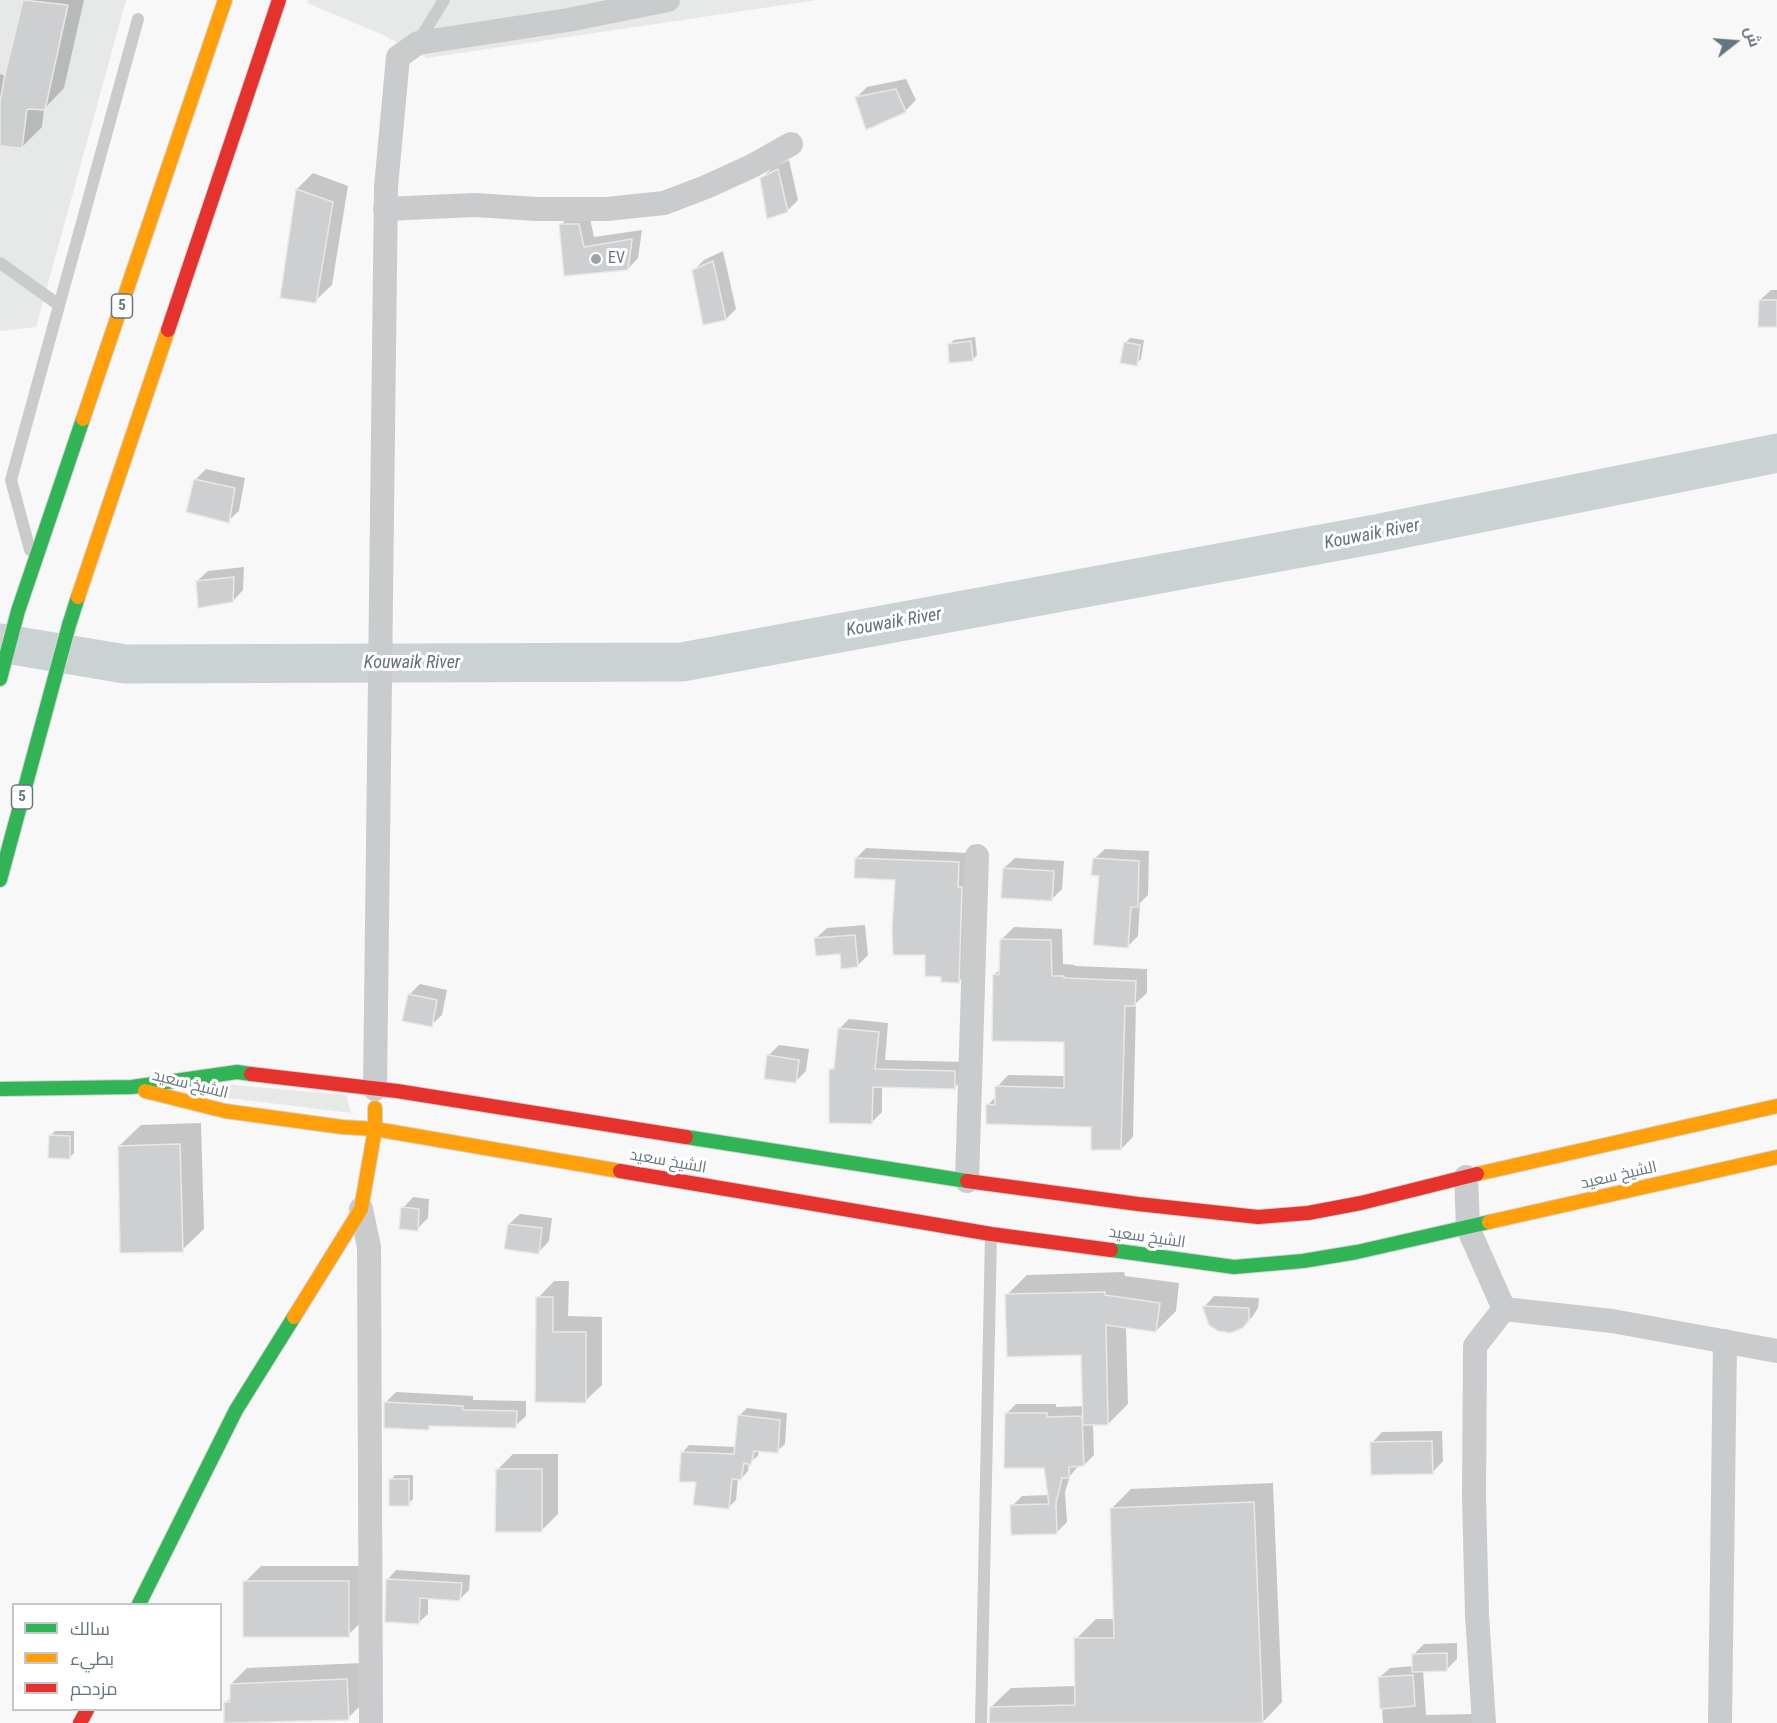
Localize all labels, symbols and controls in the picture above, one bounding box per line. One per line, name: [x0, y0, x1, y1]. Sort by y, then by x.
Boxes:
north arrow: [1705, 12, 1765, 72]
text: ش: [1741, 24, 1765, 49]
place label: EV: [608, 249, 625, 269]
marker: EV: [589, 252, 603, 266]
road number: 5: [112, 294, 132, 318]
water label: Kouwaik River: [1323, 515, 1421, 555]
water label: Kouwaik River: [845, 604, 943, 642]
water label: Kouwaik River: [364, 652, 460, 674]
road number: 5: [12, 785, 32, 809]
street label: الشيخ سعيد: [150, 1066, 230, 1104]
street label: الشيخ سعيد: [628, 1146, 708, 1178]
street label: الشيخ سعيد: [1579, 1158, 1659, 1194]
street label: الشيخ سعيد: [1107, 1223, 1187, 1253]
legend: [12, 1603, 222, 1711]
text: سالك: [70, 1618, 110, 1639]
text: بطيء: [70, 1648, 114, 1669]
text: مزدحم: [70, 1678, 118, 1699]

